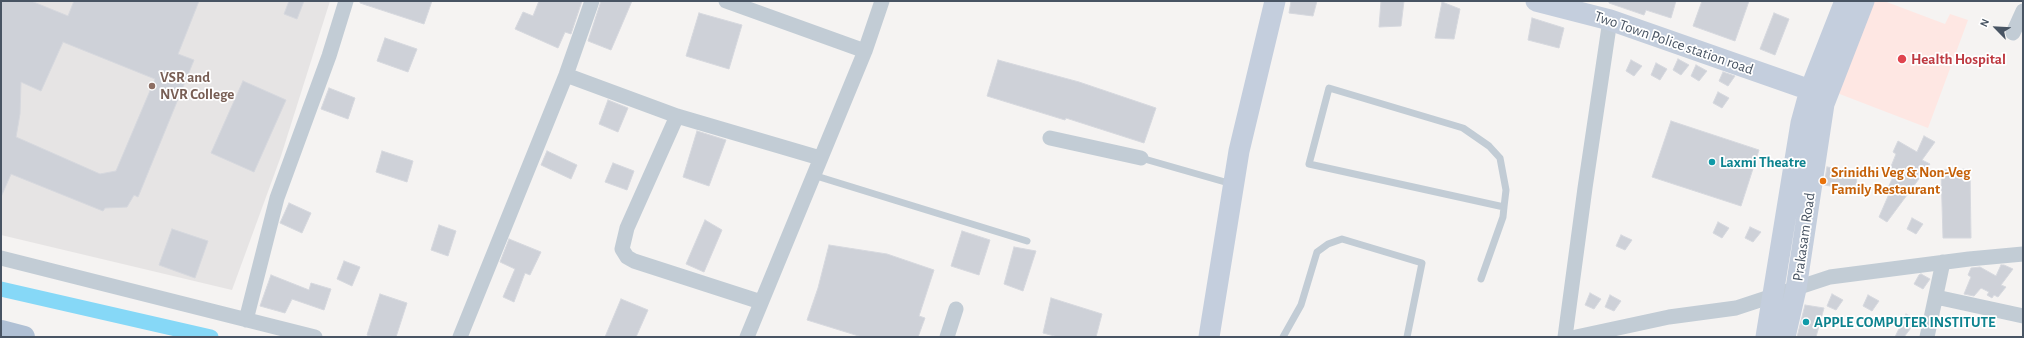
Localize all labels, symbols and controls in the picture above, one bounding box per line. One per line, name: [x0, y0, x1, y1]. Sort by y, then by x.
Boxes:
street label: Two Town Police station road: [1592, 7, 1756, 79]
north arrow: [1976, 8, 2016, 48]
text: N: [1978, 17, 1991, 29]
place label: Health Hospital: [1911, 50, 2006, 68]
marker: Health Hospital: [1896, 53, 1908, 65]
place label: VSR and NVR College: [160, 68, 234, 103]
marker: VSR and NVR College: [147, 81, 157, 91]
place label: Laxmi Theatre: [1720, 153, 1806, 171]
marker: Laxmi Theatre: [1707, 157, 1717, 167]
place label: Srinidhi Veg & Non-Veg Family Restaurant: [1831, 163, 1970, 198]
marker: Srinidhi Veg & Non-Veg Family Restaurant: [1818, 176, 1828, 186]
street label: Prakasam Road: [1789, 192, 1819, 282]
place label: APPLE COMPUTER INSTITUTE: [1814, 313, 1996, 331]
marker: APPLE COMPUTER INSTITUTE: [1801, 317, 1811, 327]

